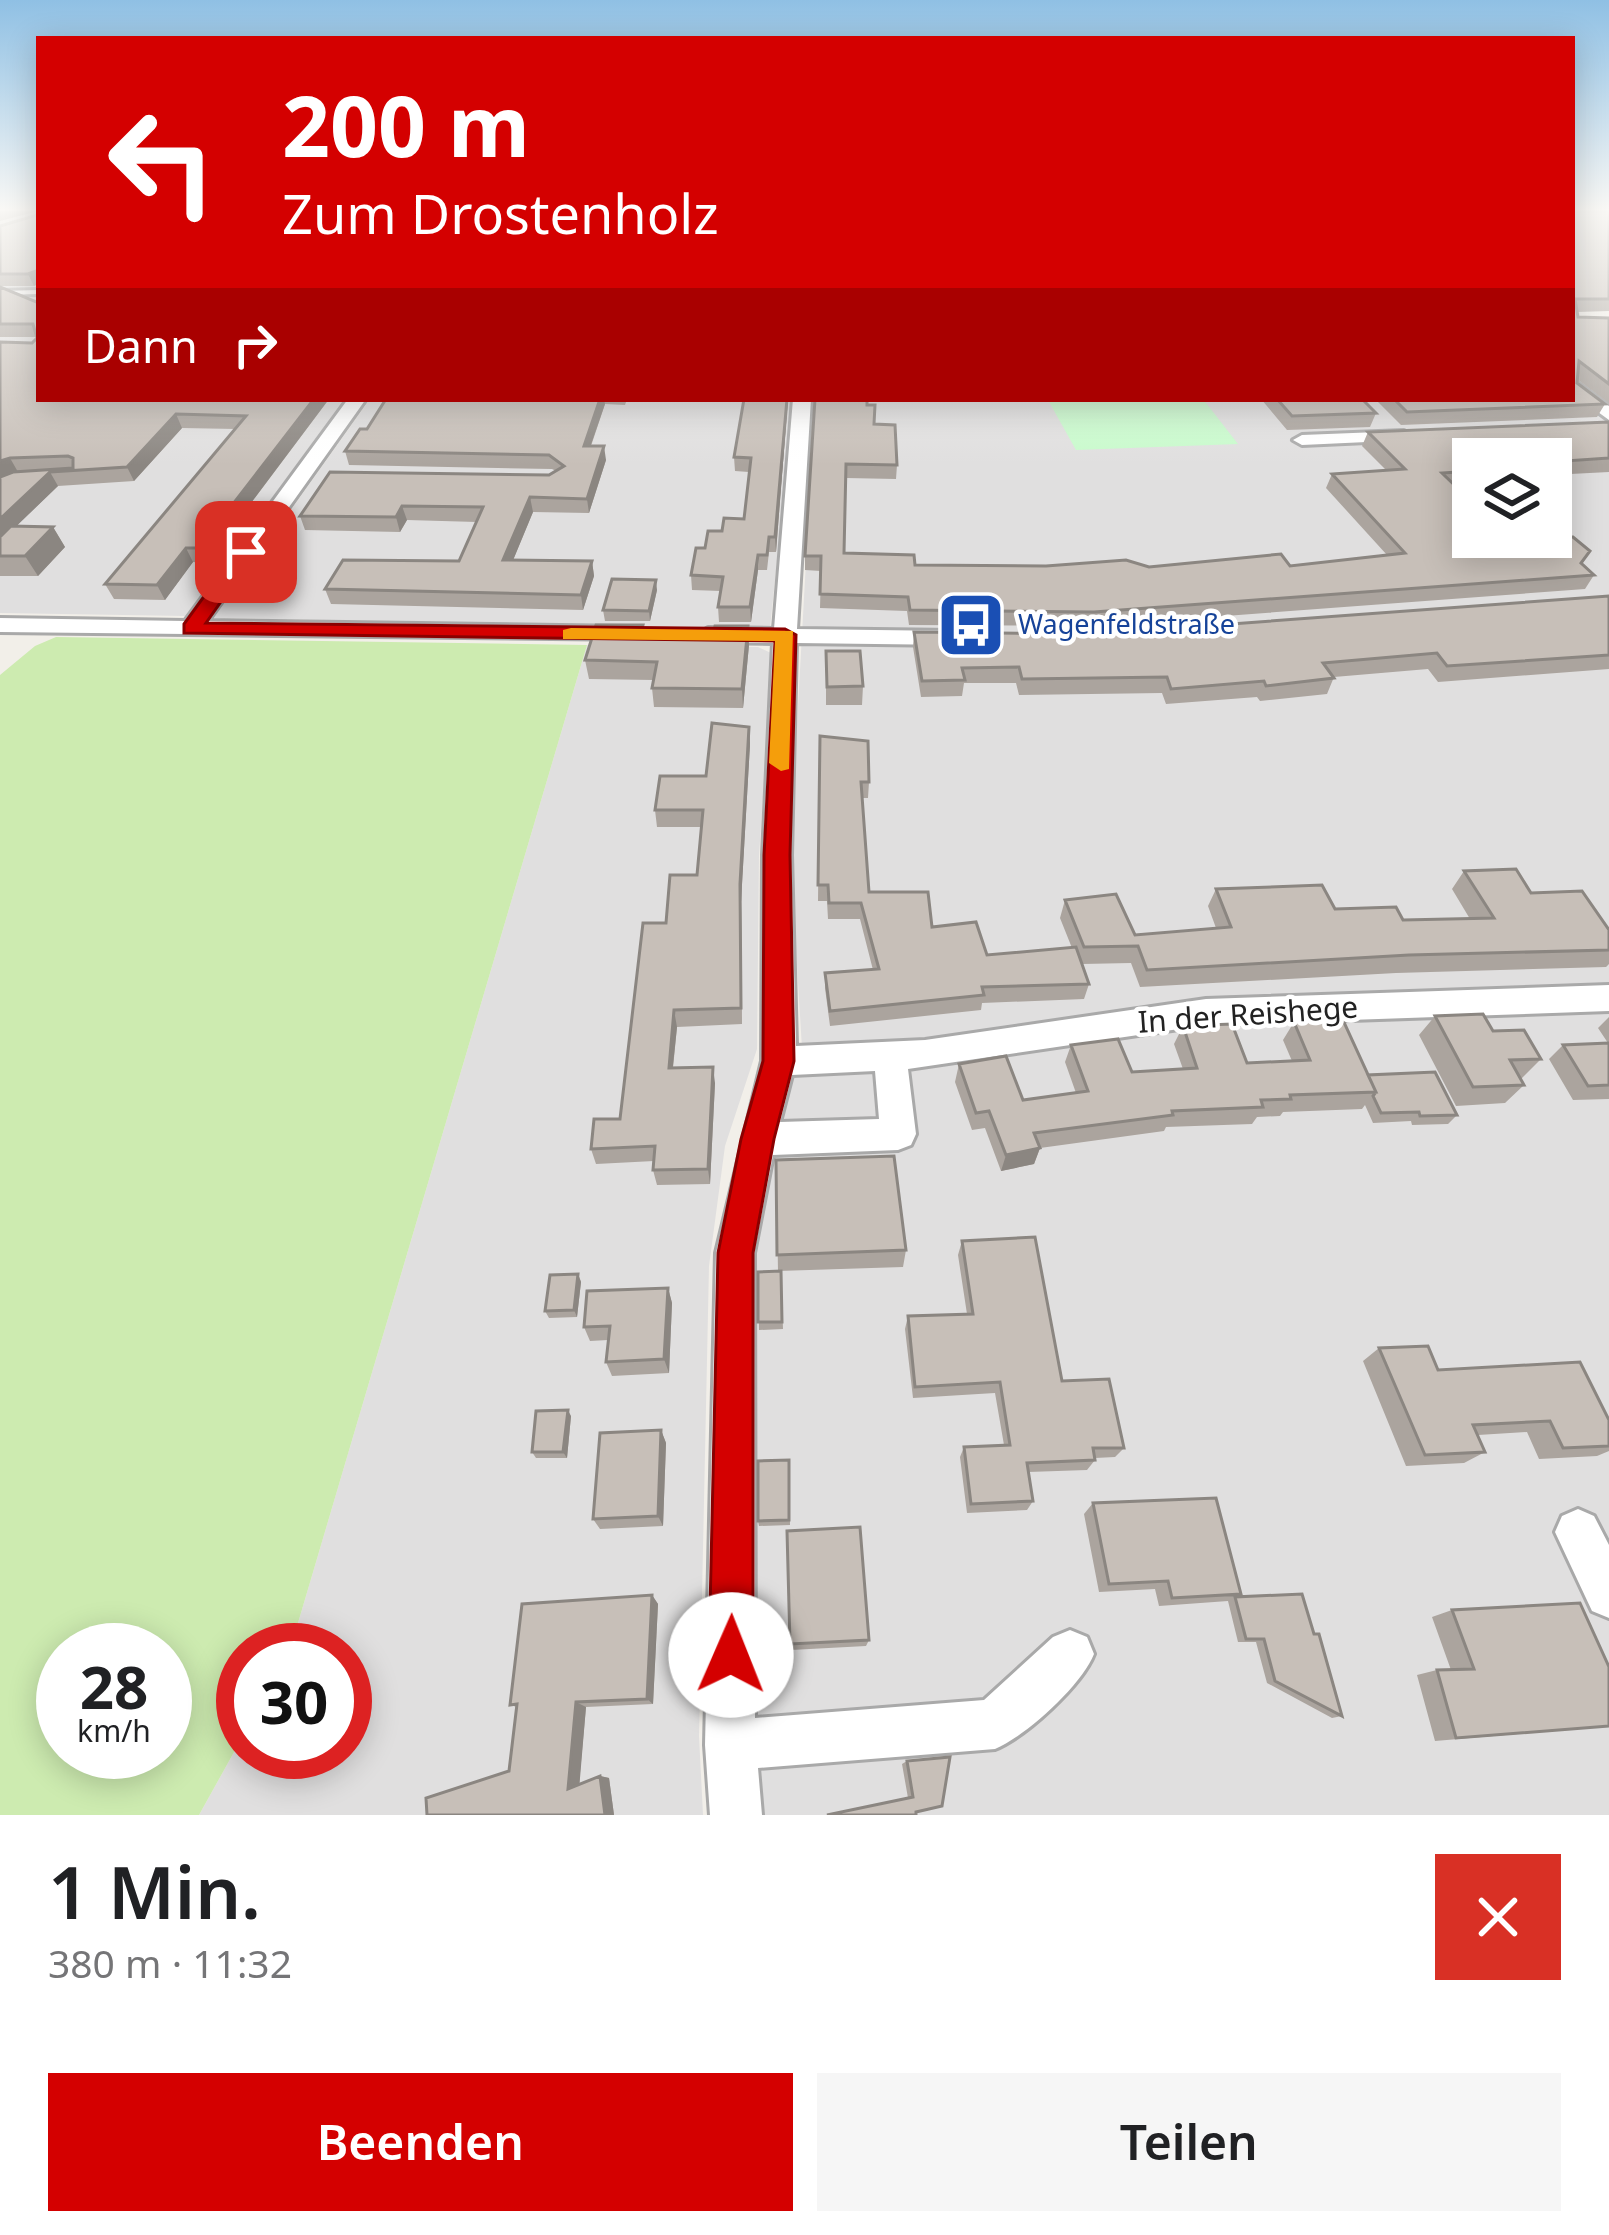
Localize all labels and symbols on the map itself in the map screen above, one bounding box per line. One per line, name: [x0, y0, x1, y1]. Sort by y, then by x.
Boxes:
pin: [195, 501, 297, 603]
bus stop icon: Wagenfeldstraße: [936, 590, 1006, 660]
place label: Wagenfeldstraße: [1018, 605, 1235, 642]
street label: In der Reishege: [1136, 985, 1359, 1042]
position arrow: [668, 1592, 794, 1718]
speed limit sign: 30: [216, 1623, 372, 1779]

